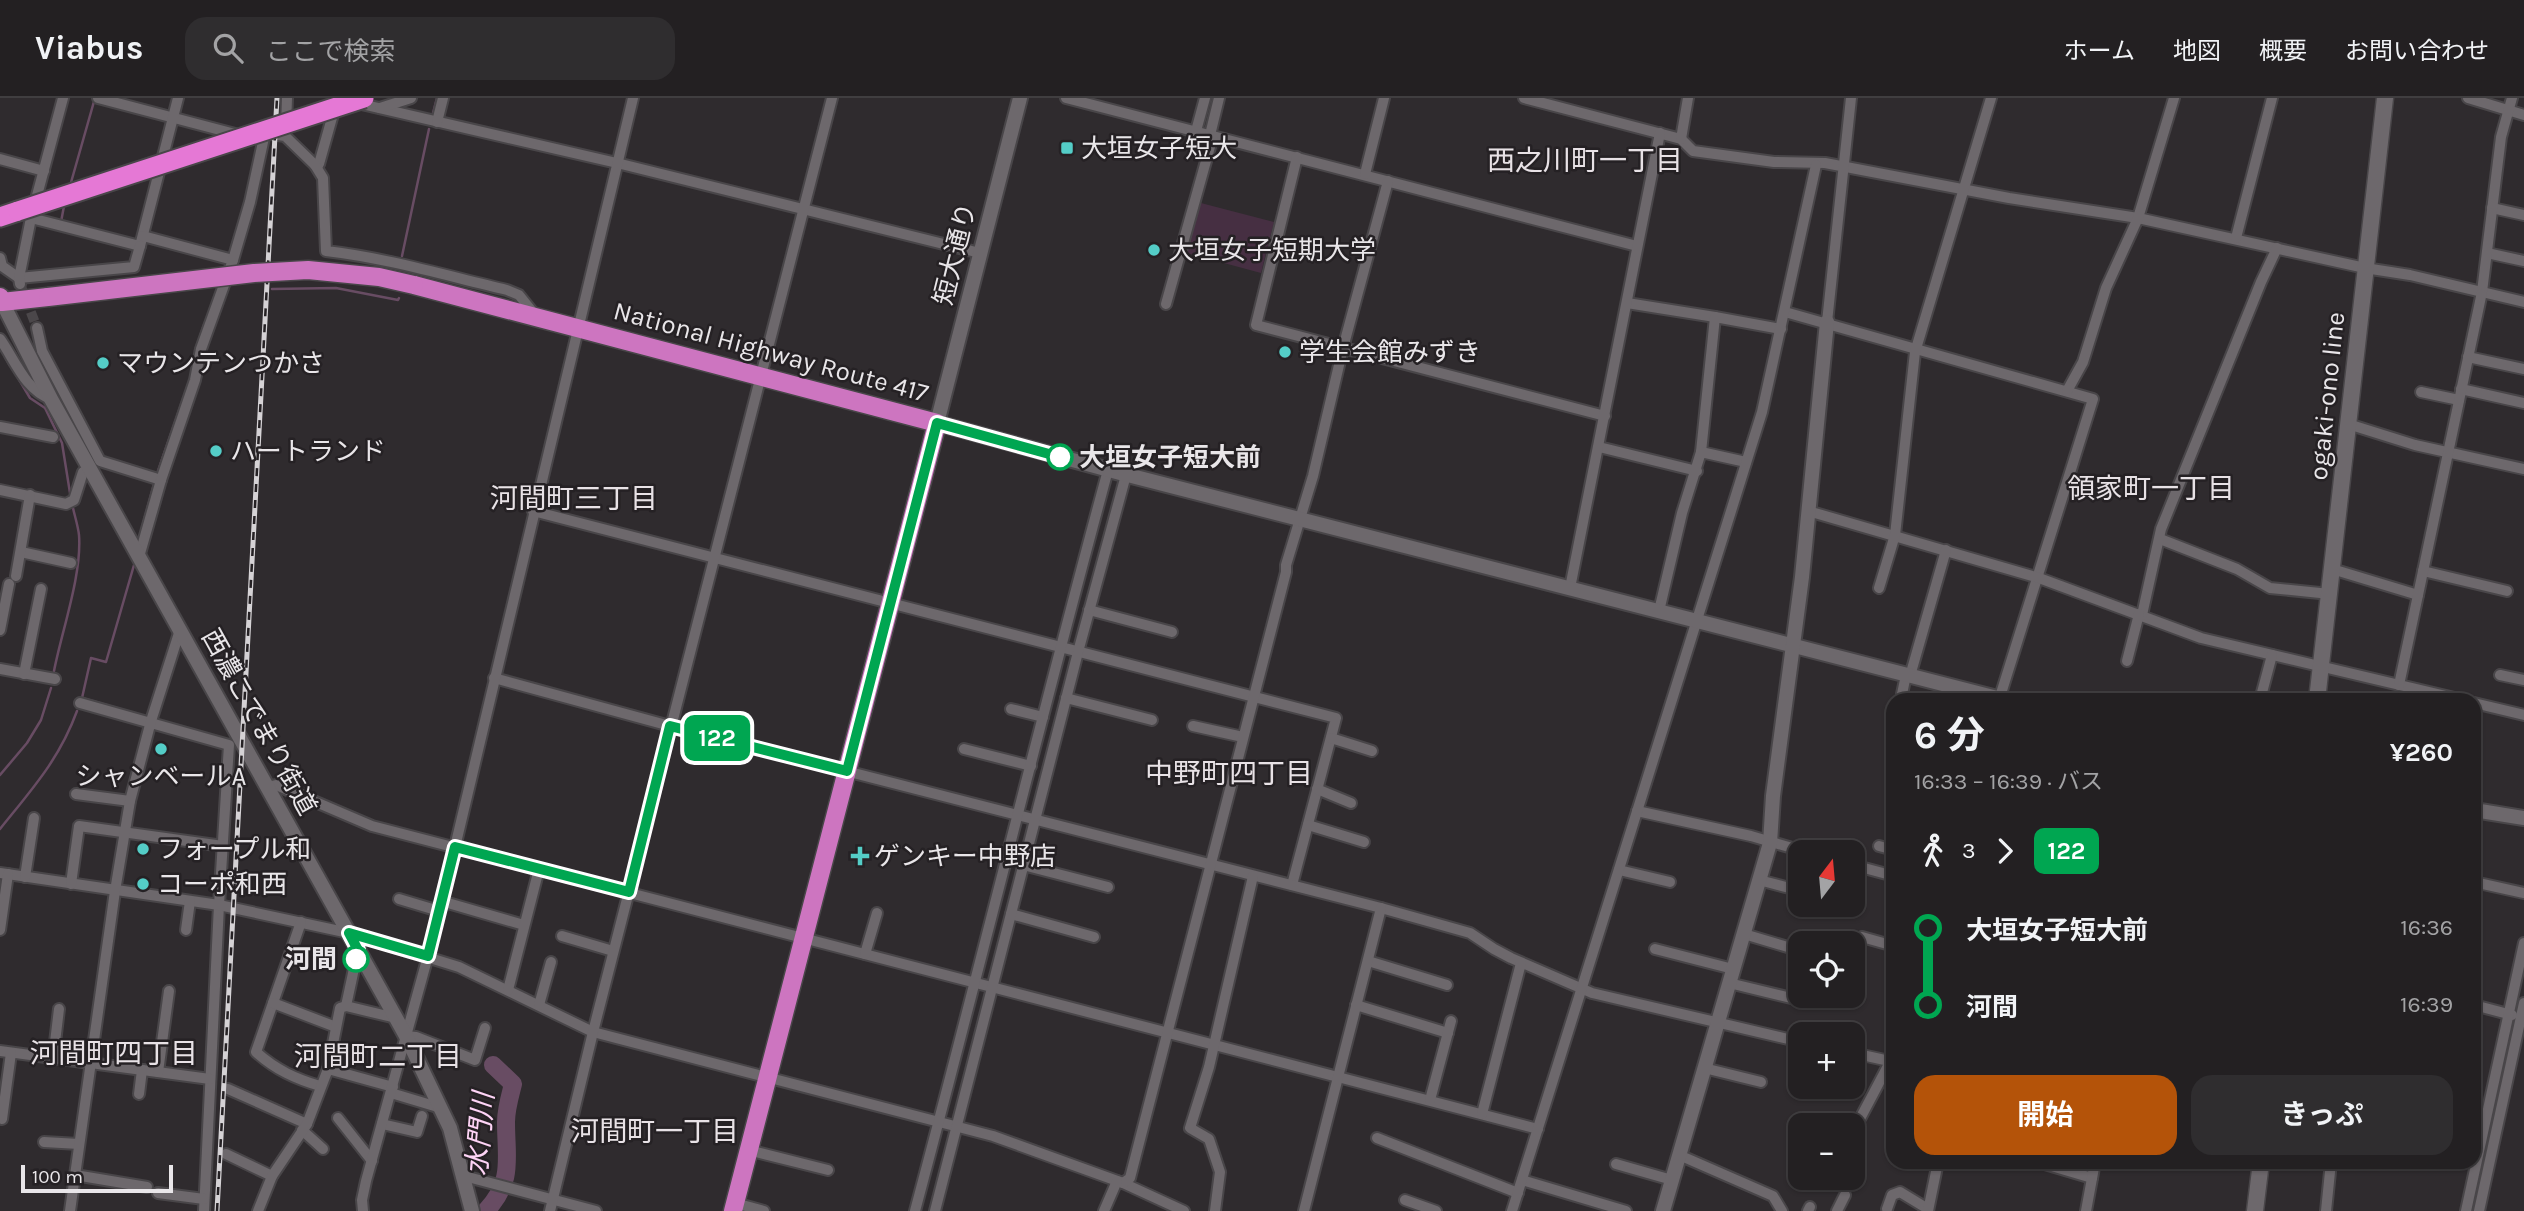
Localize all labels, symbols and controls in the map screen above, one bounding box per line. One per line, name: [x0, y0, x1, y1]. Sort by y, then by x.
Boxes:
search box: [185, 17, 675, 80]
text: Viabus: [35, 29, 143, 67]
icon: search: [209, 29, 247, 67]
text: ここで検索: [265, 36, 395, 67]
text: ホーム: [2064, 37, 2135, 65]
text: 地図: [2173, 37, 2221, 65]
text: 概要: [2259, 37, 2307, 65]
text: お問い合わせ: [2345, 37, 2489, 65]
place label: 大垣女子短大: [1081, 133, 1237, 164]
marker: 大垣女子短大: [1059, 140, 1075, 156]
district label: 西之川町一丁目: [1487, 144, 1683, 177]
street label: 短大通り: [927, 200, 983, 308]
place label: 大垣女子短期大学: [1168, 235, 1376, 266]
marker: 大垣女子短期大学: [1146, 242, 1162, 258]
street label: National Highway Route 417: [610, 295, 932, 409]
street label: ogaki-ono line: [2303, 310, 2351, 482]
place label: 学生会館みずき: [1299, 337, 1481, 368]
marker: 学生会館みずき: [1277, 344, 1293, 360]
place label: マウンテンつかさ: [117, 348, 325, 379]
marker: マウンテンつかさ: [95, 355, 111, 371]
place label: ハートランド: [230, 436, 386, 467]
place label: 大垣女子短大前: [1079, 442, 1261, 473]
marker: ハートランド: [208, 443, 224, 459]
marker: 大垣女子短大前: [1047, 444, 1073, 470]
district label: 領家町一丁目: [2067, 472, 2235, 505]
district label: 河間町三丁目: [490, 482, 658, 515]
street label: 西濃こでまり街道: [195, 624, 323, 820]
text: 6 分: [1914, 713, 1985, 758]
line badge: 122: [677, 715, 757, 761]
text: 122: [698, 724, 736, 752]
text: ¥260: [2390, 737, 2453, 768]
marker: シャンベールA: [153, 741, 169, 757]
district label: 中野町四丁目: [1145, 757, 1313, 790]
place label: シャンベールA: [76, 761, 247, 792]
text: 16:33 – 16:39 · バス: [1914, 768, 2103, 795]
icon: walk: [1914, 832, 1952, 870]
icon: forward: [1986, 832, 2024, 870]
place label: フォープル和: [157, 834, 311, 865]
text: 3: [1962, 837, 1976, 864]
text: 122: [2048, 837, 2085, 865]
north arrow: [1788, 840, 1866, 917]
map controls: [1788, 840, 1865, 1190]
marker: フォープル和: [135, 841, 151, 857]
place label: ゲンキー中野店: [874, 841, 1056, 872]
marker: ゲンキー中野店: [852, 848, 868, 864]
place label: コーポ和西: [157, 869, 287, 900]
marker: コーポ和西: [135, 876, 151, 892]
text: 16:36: [2400, 914, 2453, 941]
text: 大垣女子短大前: [1966, 915, 2148, 946]
button: locate: [1788, 931, 1865, 1008]
place label: 河間: [285, 944, 337, 975]
marker: 河間: [343, 946, 369, 972]
text: 16:39: [2400, 991, 2453, 1018]
text: 河間: [1966, 992, 2018, 1023]
button: +: [1788, 1022, 1865, 1099]
district label: 河間町四丁目: [30, 1037, 198, 1070]
district label: 河間町二丁目: [294, 1040, 462, 1073]
button: 開始: [1914, 1075, 2177, 1155]
button: きっぷ: [2191, 1075, 2453, 1155]
water label: 水門川: [460, 1088, 500, 1177]
button: −: [1788, 1113, 1865, 1190]
district label: 河間町一丁目: [571, 1115, 739, 1148]
scale bar: [21, 1162, 173, 1194]
text: 100 m: [32, 1166, 83, 1188]

